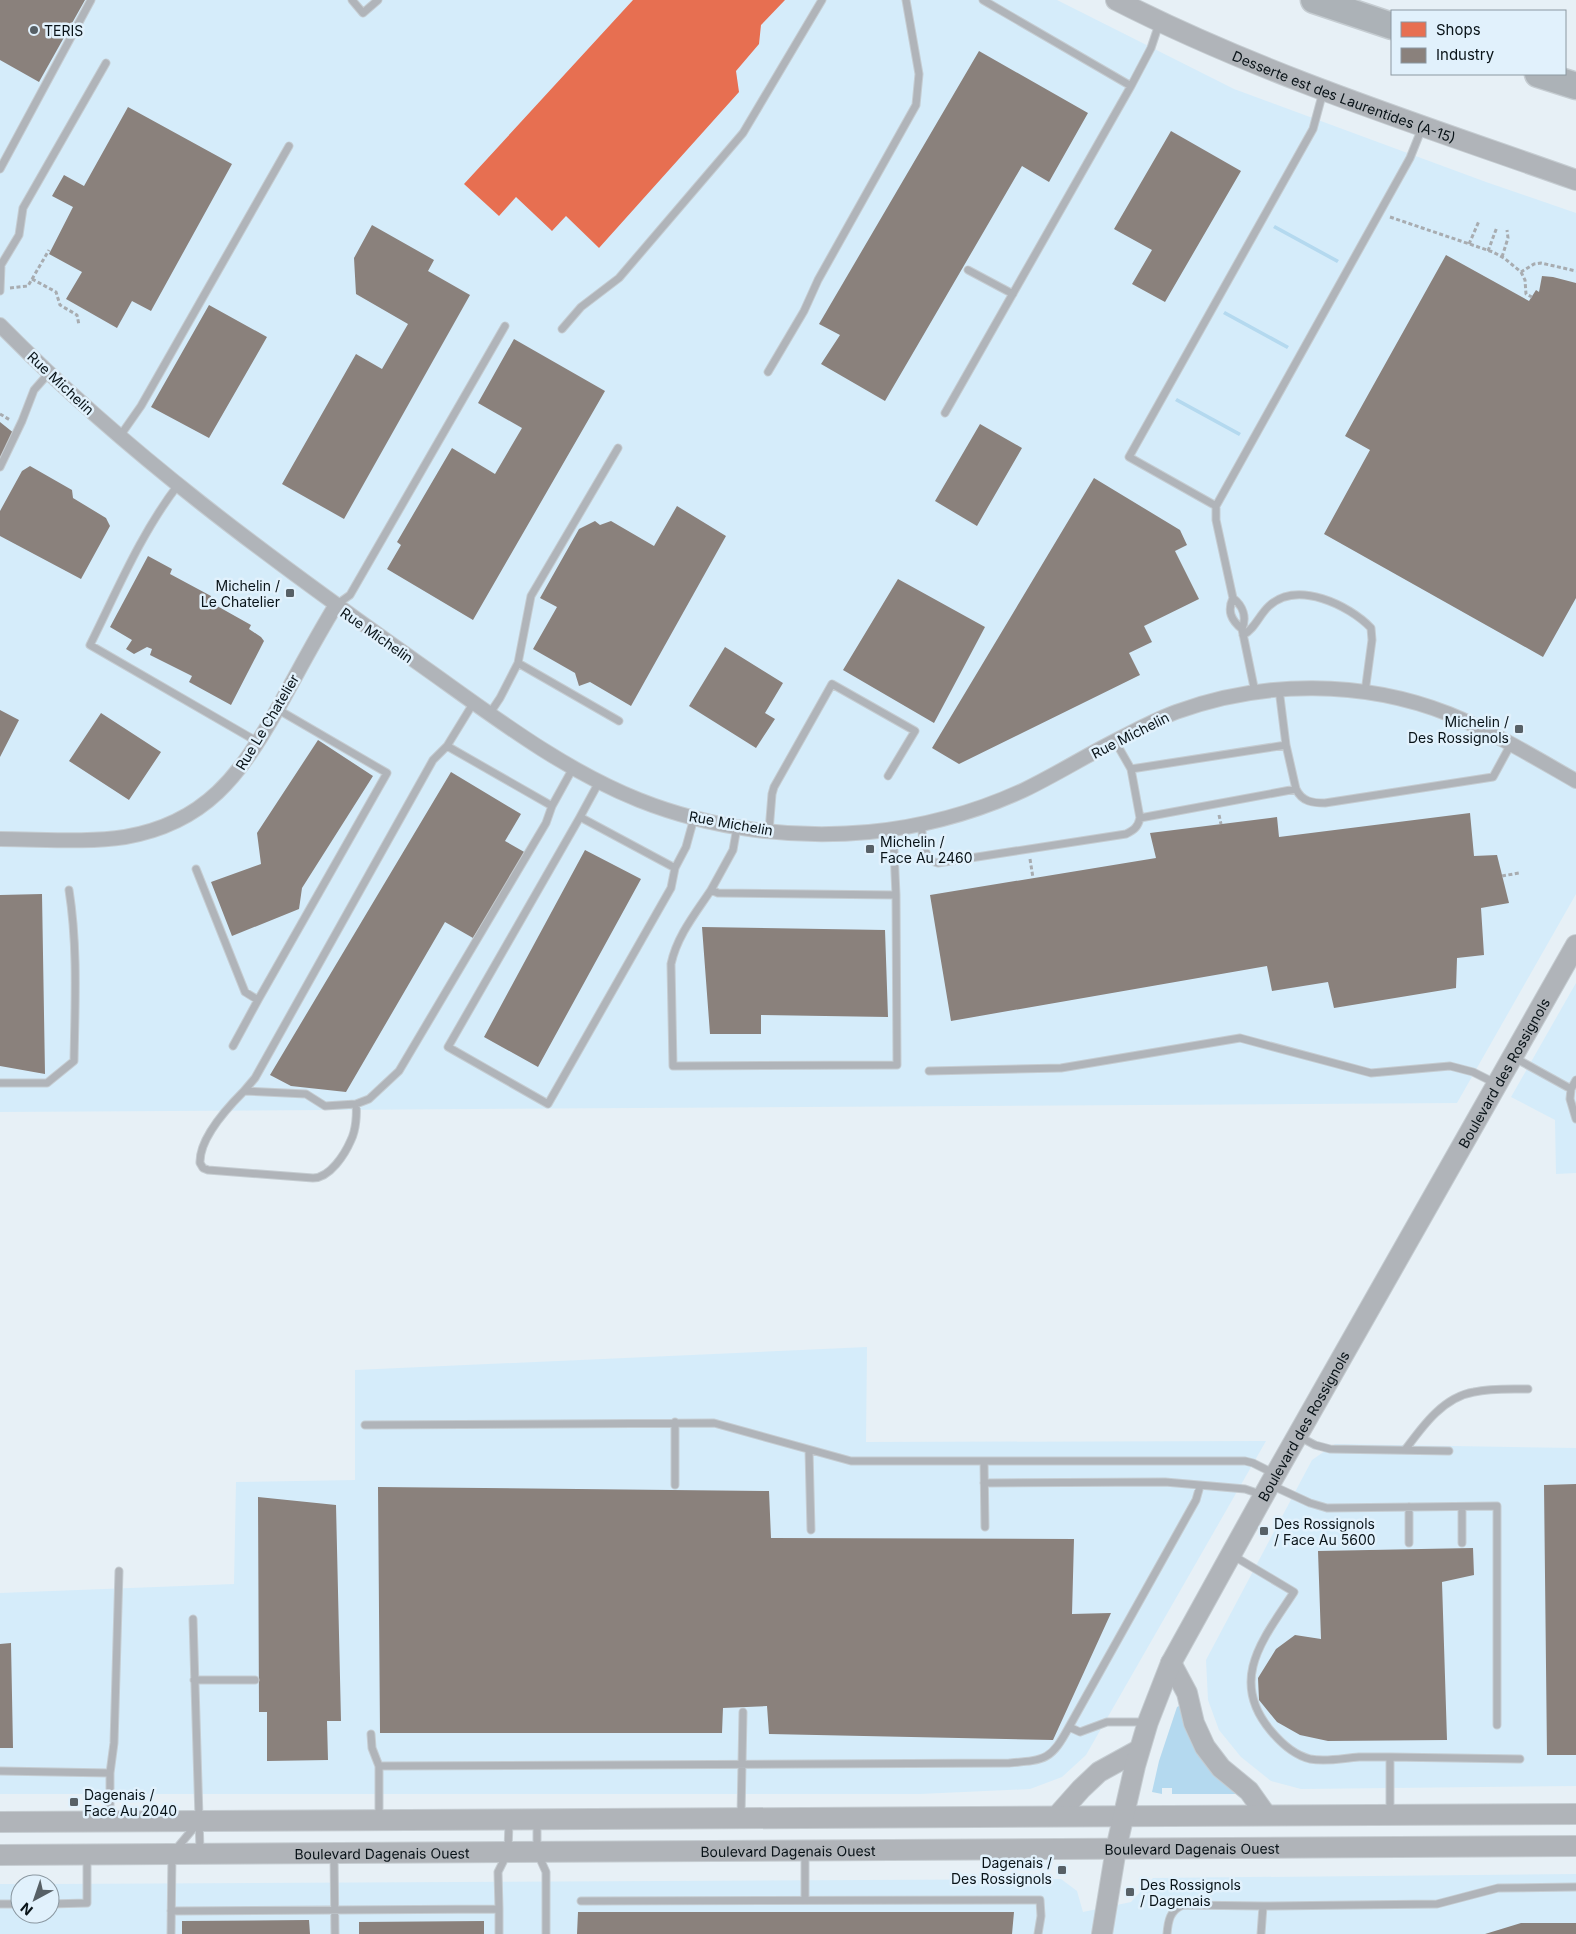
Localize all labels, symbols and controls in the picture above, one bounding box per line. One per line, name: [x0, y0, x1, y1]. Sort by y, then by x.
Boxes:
legend: [1391, 10, 1566, 75]
text: Shops: [1436, 20, 1481, 39]
place label: TERIS: [44, 22, 83, 39]
marker: TERIS: [28, 24, 40, 36]
text: Industry: [1436, 45, 1495, 64]
street label: Desserte est des Laurentides (A-15): [1230, 46, 1458, 146]
street label: Rue Michelin: [24, 348, 98, 418]
place label: Michelin / Le Chatelier: [201, 577, 280, 610]
marker: Michelin / Le Chatelier: [284, 587, 296, 599]
street label: Rue Michelin: [337, 604, 417, 666]
street label: Rue Le Chatelier: [232, 671, 302, 773]
street label: Rue Michelin: [1088, 708, 1172, 762]
place label: Michelin / Des Rossignols: [1408, 713, 1509, 746]
marker: Michelin / Des Rossignols: [1513, 723, 1525, 735]
street label: Rue Michelin: [688, 807, 774, 839]
place label: Michelin / Face Au 2460: [880, 833, 973, 866]
marker: Michelin / Face Au 2460: [864, 843, 876, 855]
street label: Boulevard des Rossignols: [1454, 995, 1553, 1151]
street label: Boulevard des Rossignols: [1254, 1348, 1352, 1504]
place label: Des Rossignols / Face Au 5600: [1274, 1515, 1376, 1548]
marker: Des Rossignols / Face Au 5600: [1258, 1525, 1270, 1537]
place label: Dagenais / Face Au 2040: [84, 1786, 177, 1819]
marker: Dagenais / Face Au 2040: [68, 1796, 80, 1808]
street label: Boulevard Dagenais Ouest: [1104, 1839, 1280, 1857]
street label: Boulevard Dagenais Ouest: [700, 1841, 876, 1860]
street label: Boulevard Dagenais Ouest: [294, 1844, 470, 1862]
place label: Dagenais / Des Rossignols: [951, 1854, 1052, 1887]
marker: Dagenais / Des Rossignols: [1056, 1864, 1068, 1876]
north arrow: [10, 1874, 60, 1924]
place label: Des Rossignols / Dagenais: [1140, 1876, 1241, 1909]
marker: Des Rossignols / Dagenais: [1124, 1886, 1136, 1898]
text: N: [17, 1899, 36, 1919]

